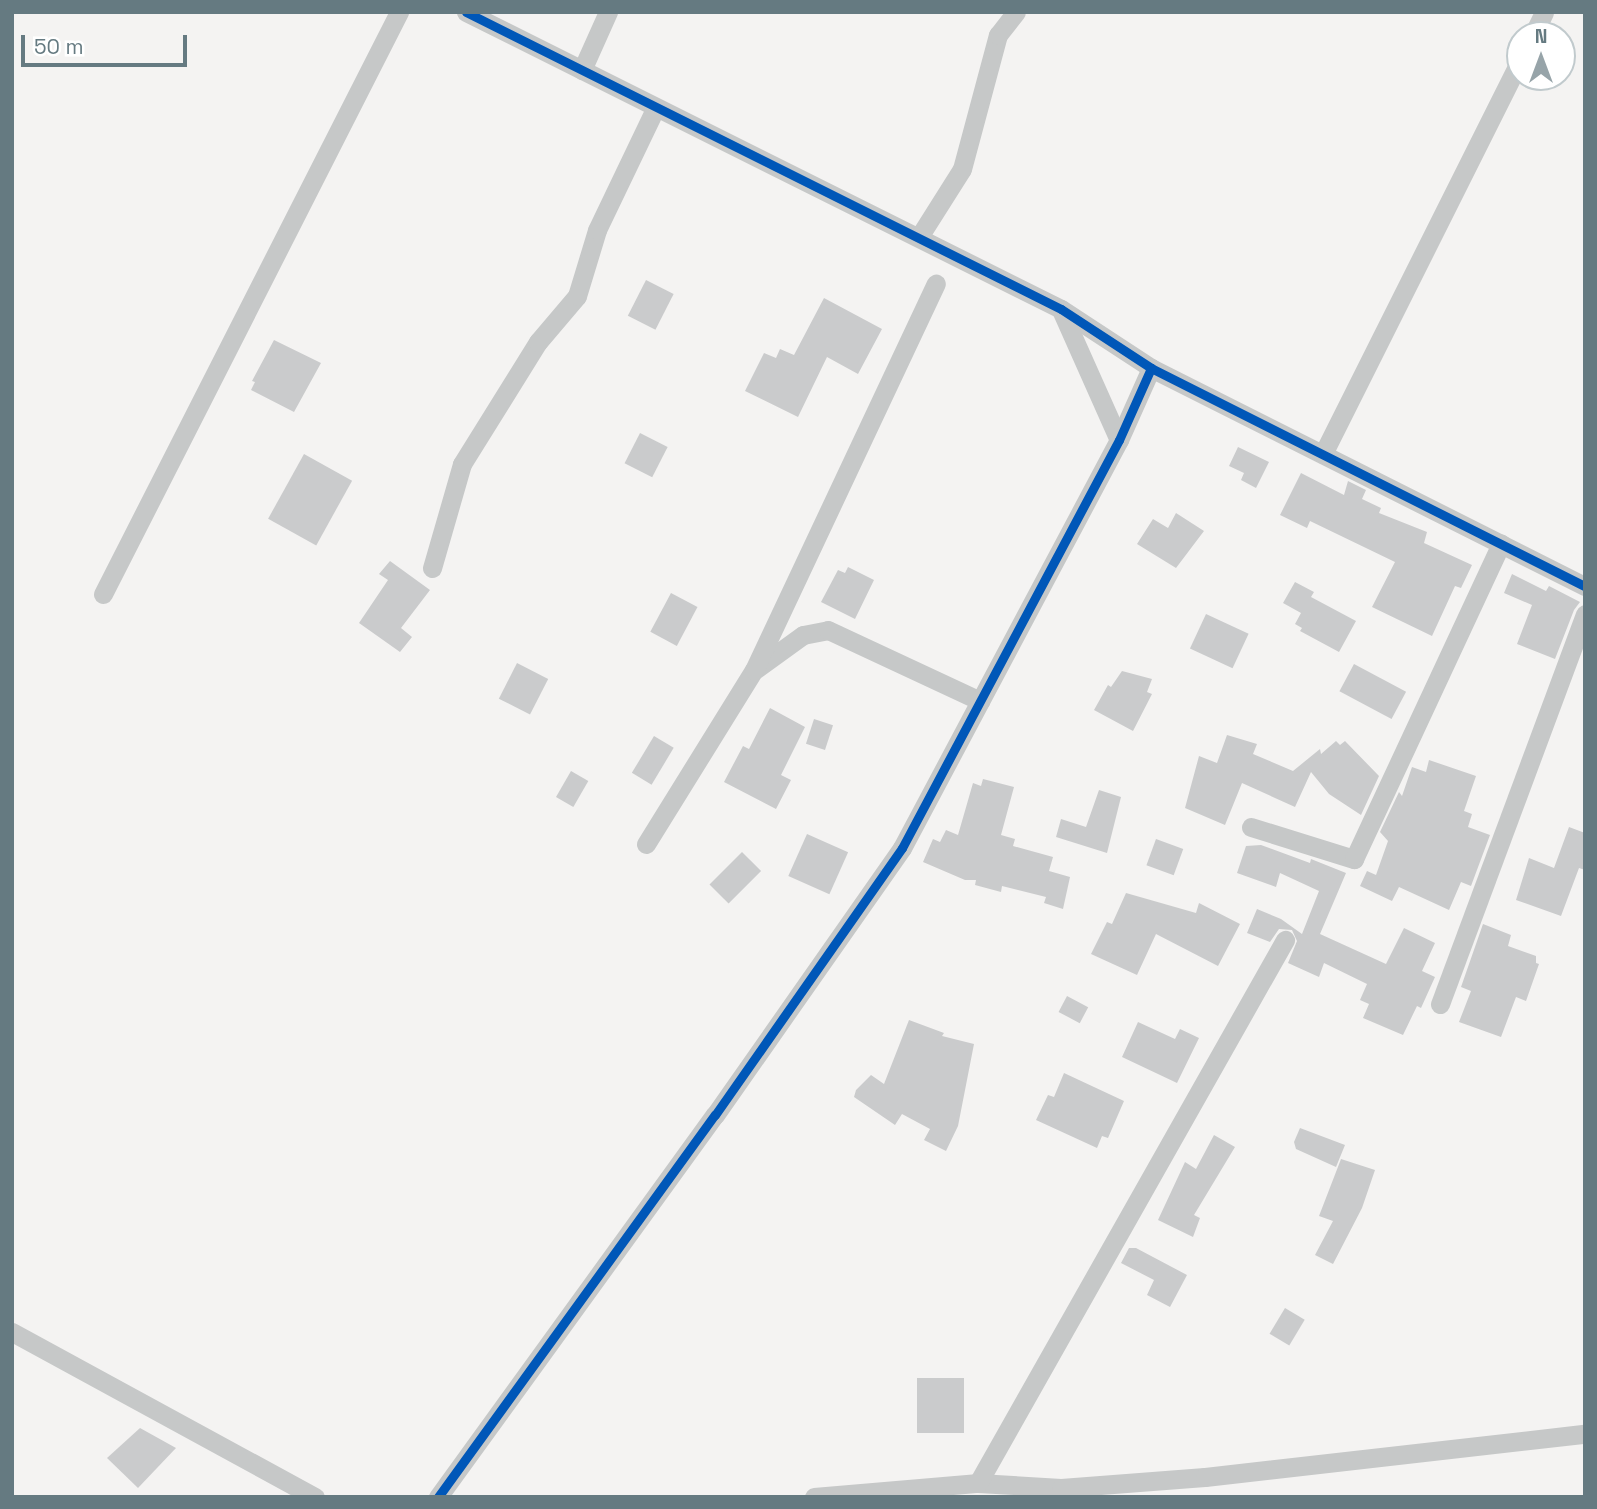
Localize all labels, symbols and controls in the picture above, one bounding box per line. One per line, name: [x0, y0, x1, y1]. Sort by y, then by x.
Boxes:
scale bar: [24, 21, 191, 65]
north arrow: [1506, 21, 1576, 91]
text: N: [1535, 24, 1547, 49]
text: 50 m: [34, 33, 84, 60]

